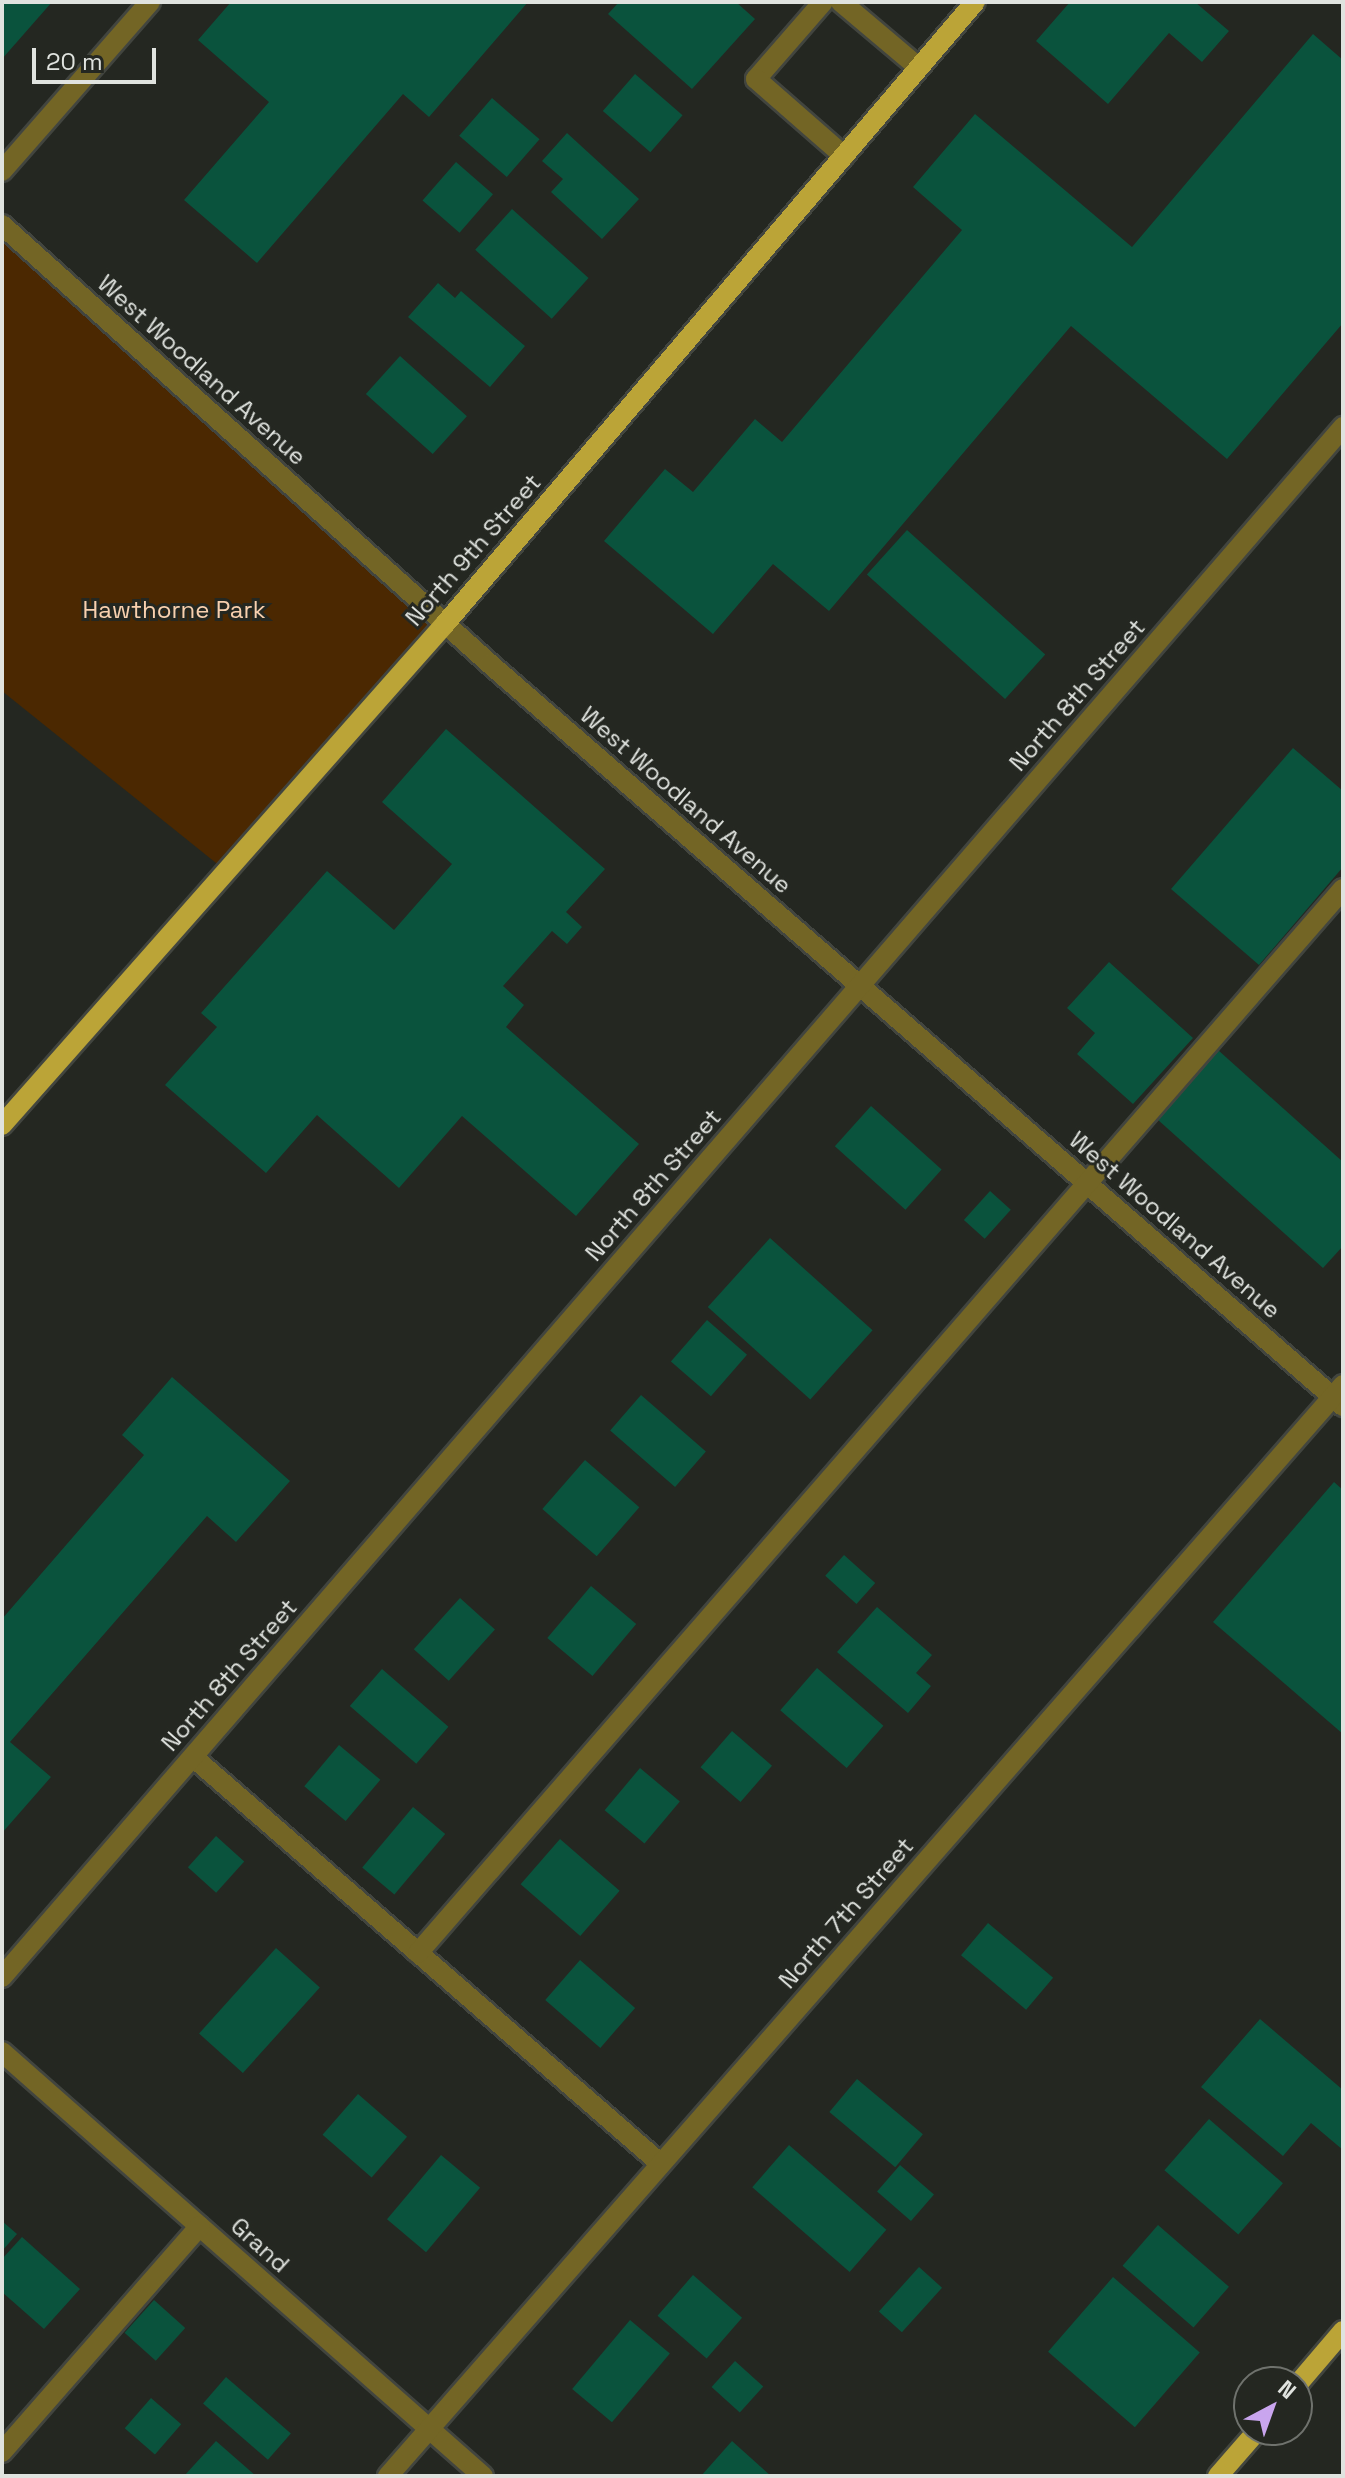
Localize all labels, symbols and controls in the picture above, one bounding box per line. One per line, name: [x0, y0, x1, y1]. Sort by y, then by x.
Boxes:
scale bar: [36, 32, 160, 82]
text: 20 m: [46, 46, 103, 77]
street label: West Woodland Avenue: [92, 269, 312, 471]
street label: North 9th Street: [399, 468, 547, 632]
park label: Hawthorne Park: [82, 596, 266, 624]
street label: North 8th Street: [1003, 613, 1151, 777]
street label: West Woodland Avenue: [574, 700, 798, 900]
street label: North 8th Street: [579, 1103, 727, 1267]
street label: West Woodland Avenue: [1063, 1125, 1287, 1325]
street label: North 8th Street: [155, 1593, 303, 1757]
street label: North 7th Street: [773, 1832, 919, 1994]
street label: Grand: [225, 2211, 295, 2279]
north arrow: [1233, 2366, 1313, 2446]
text: N: [1273, 2374, 1302, 2405]

